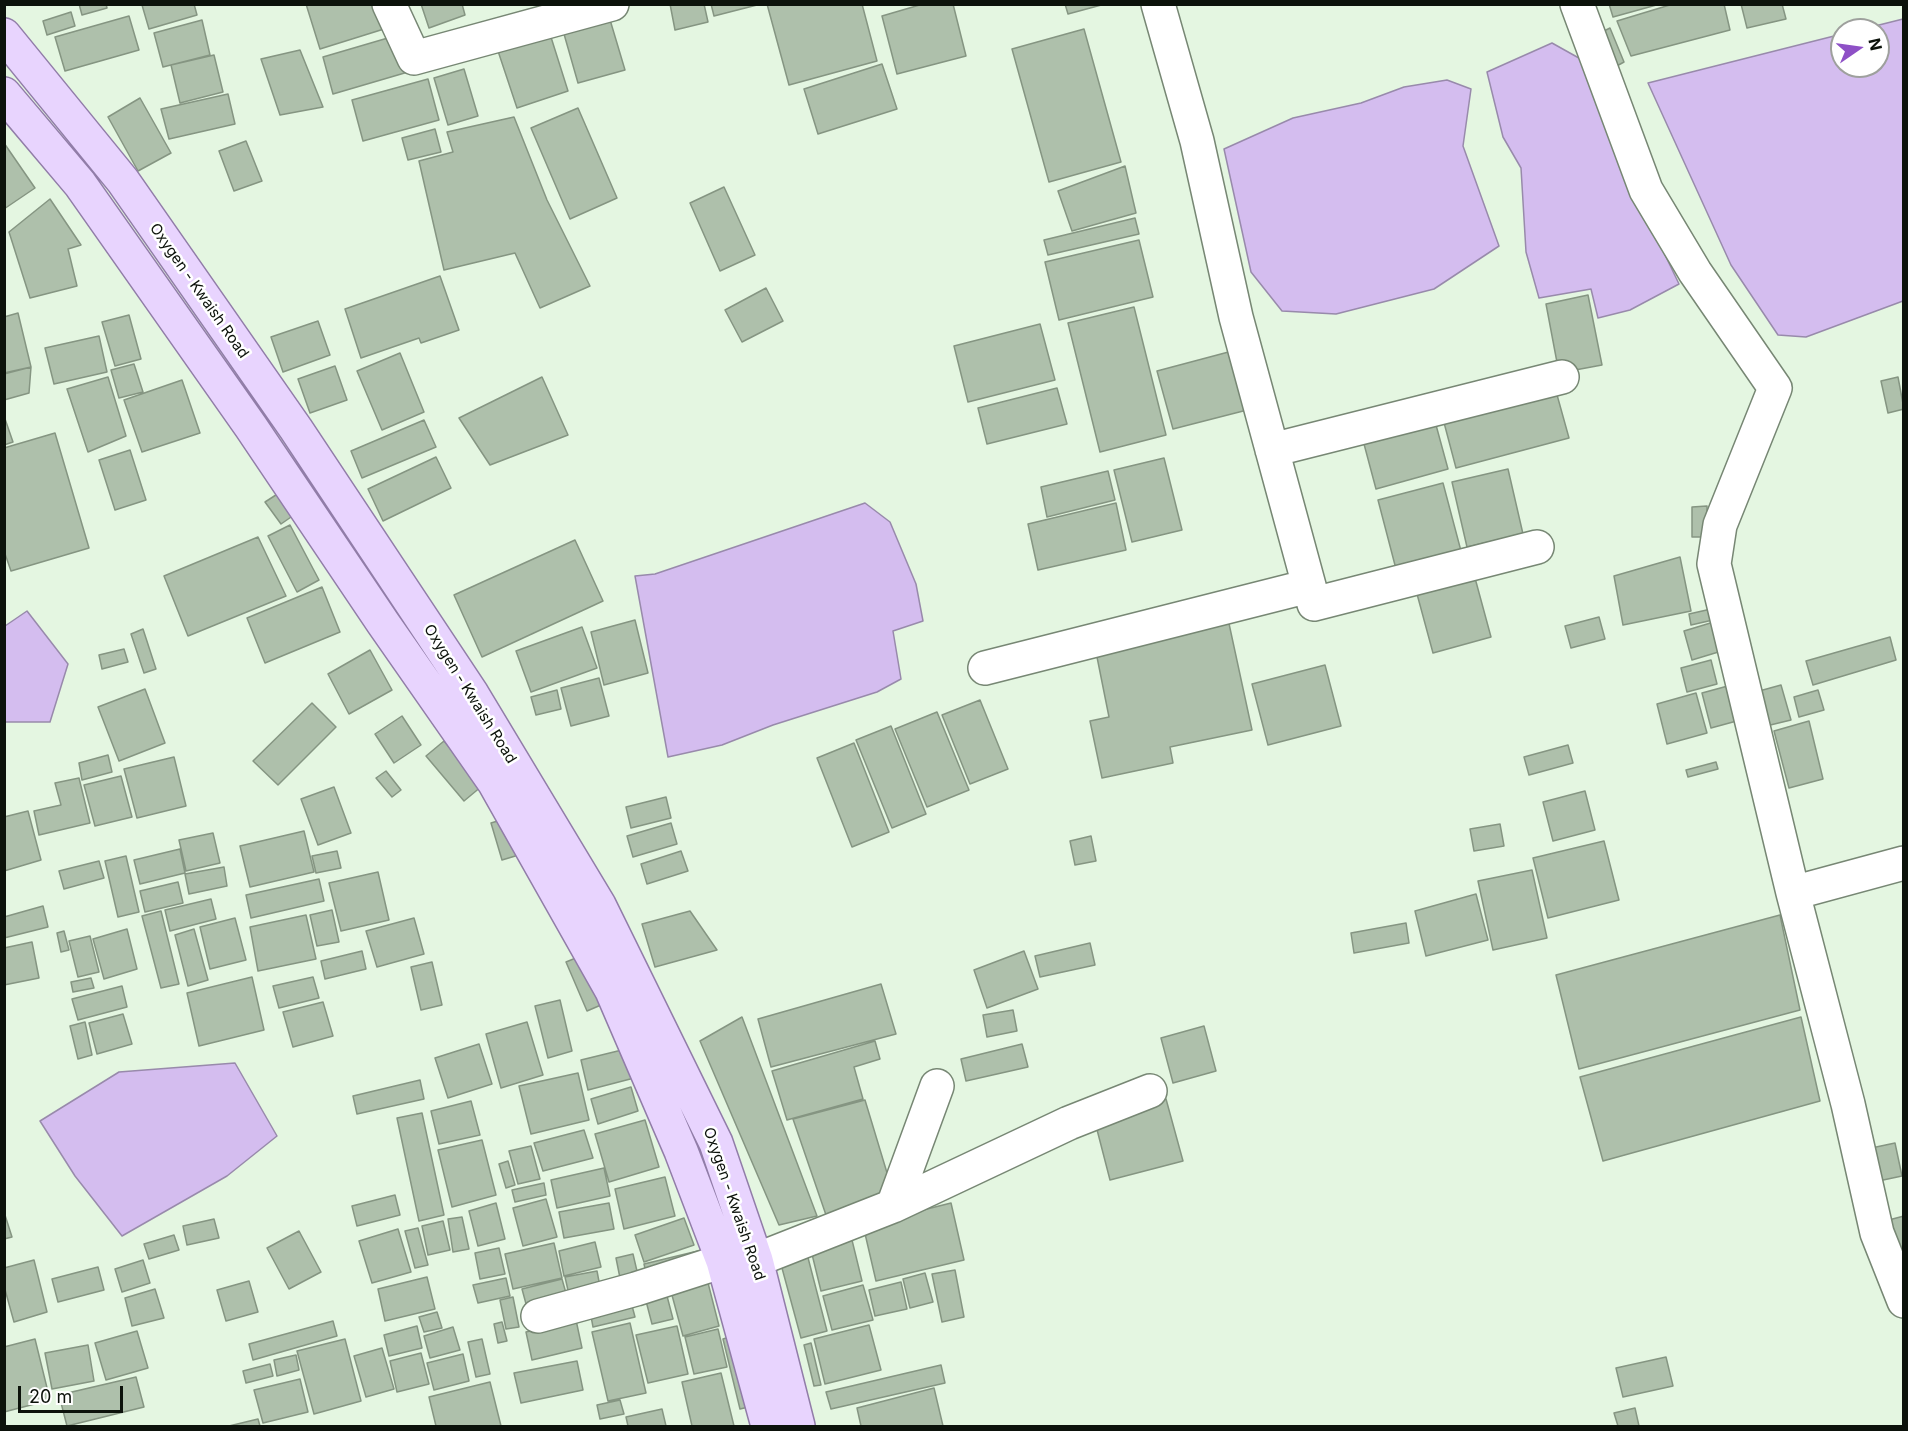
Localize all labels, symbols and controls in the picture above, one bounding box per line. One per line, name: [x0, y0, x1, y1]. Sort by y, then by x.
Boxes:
north arrow: [1830, 18, 1890, 78]
text: N: [1864, 36, 1887, 53]
street label: Oxygen - Kwaish Road: [146, 220, 252, 362]
street label: Oxygen - Kwaish Road: [420, 621, 520, 767]
street label: Oxygen - Kwaish Road: [699, 1125, 769, 1283]
scale bar: [21, 1374, 126, 1412]
text: 20 m: [29, 1386, 72, 1407]

